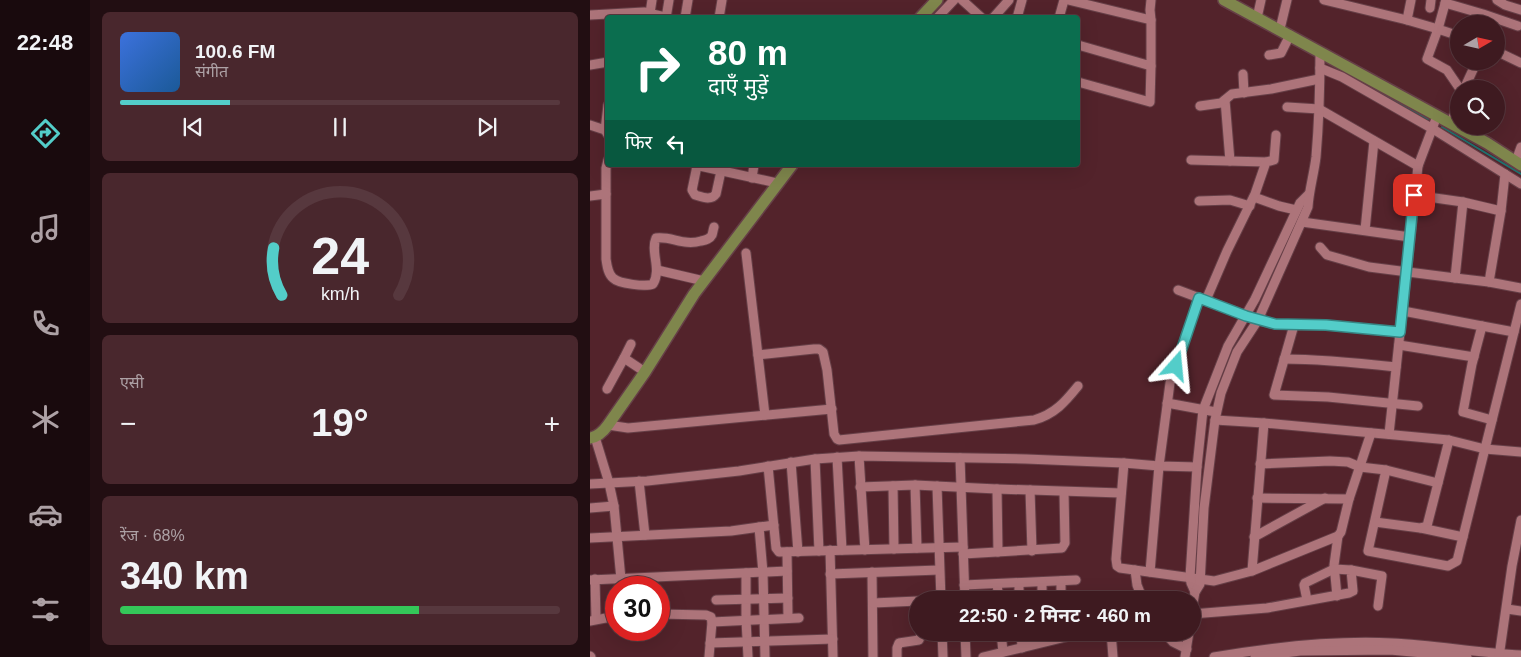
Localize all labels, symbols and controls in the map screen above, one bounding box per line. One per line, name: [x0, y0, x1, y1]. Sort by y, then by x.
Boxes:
north arrow: [1450, 15, 1505, 70]
map controls: [1450, 15, 1505, 135]
text: 22:48: [17, 30, 73, 55]
text: 80 m: [708, 33, 788, 72]
icon: right: [625, 35, 690, 100]
text: 100.6 FM: [195, 41, 275, 62]
text: संगीत: [195, 63, 228, 80]
text: दाएँ मुड़ें: [708, 74, 769, 99]
button: search: [1450, 80, 1505, 135]
icon: previous: [179, 113, 207, 141]
icon: pause: [326, 113, 354, 141]
icon: next: [473, 113, 501, 141]
icon: directions: [28, 116, 63, 151]
icon: left: [662, 130, 690, 158]
text: फिर: [625, 132, 652, 153]
pin: [1393, 174, 1435, 216]
icon: arrive: [1400, 181, 1428, 209]
icon: music: [28, 211, 63, 246]
text: 24: [311, 227, 369, 285]
text: km/h: [321, 284, 359, 304]
icon: phone: [28, 306, 63, 341]
position arrow: [1149, 339, 1201, 391]
text: एसी: [120, 374, 144, 391]
icon: climate: [28, 402, 63, 437]
text: 19°: [311, 402, 369, 444]
text: −: [120, 408, 136, 439]
text: +: [544, 408, 560, 439]
icon: car: [28, 497, 63, 532]
text: रेंज · 68%: [120, 527, 185, 544]
text: 340 km: [120, 555, 249, 597]
speed limit sign: 30: [605, 576, 670, 641]
icon: filters: [28, 592, 63, 627]
text: 22:50 · 2 मिनट · 460 m: [959, 605, 1151, 626]

